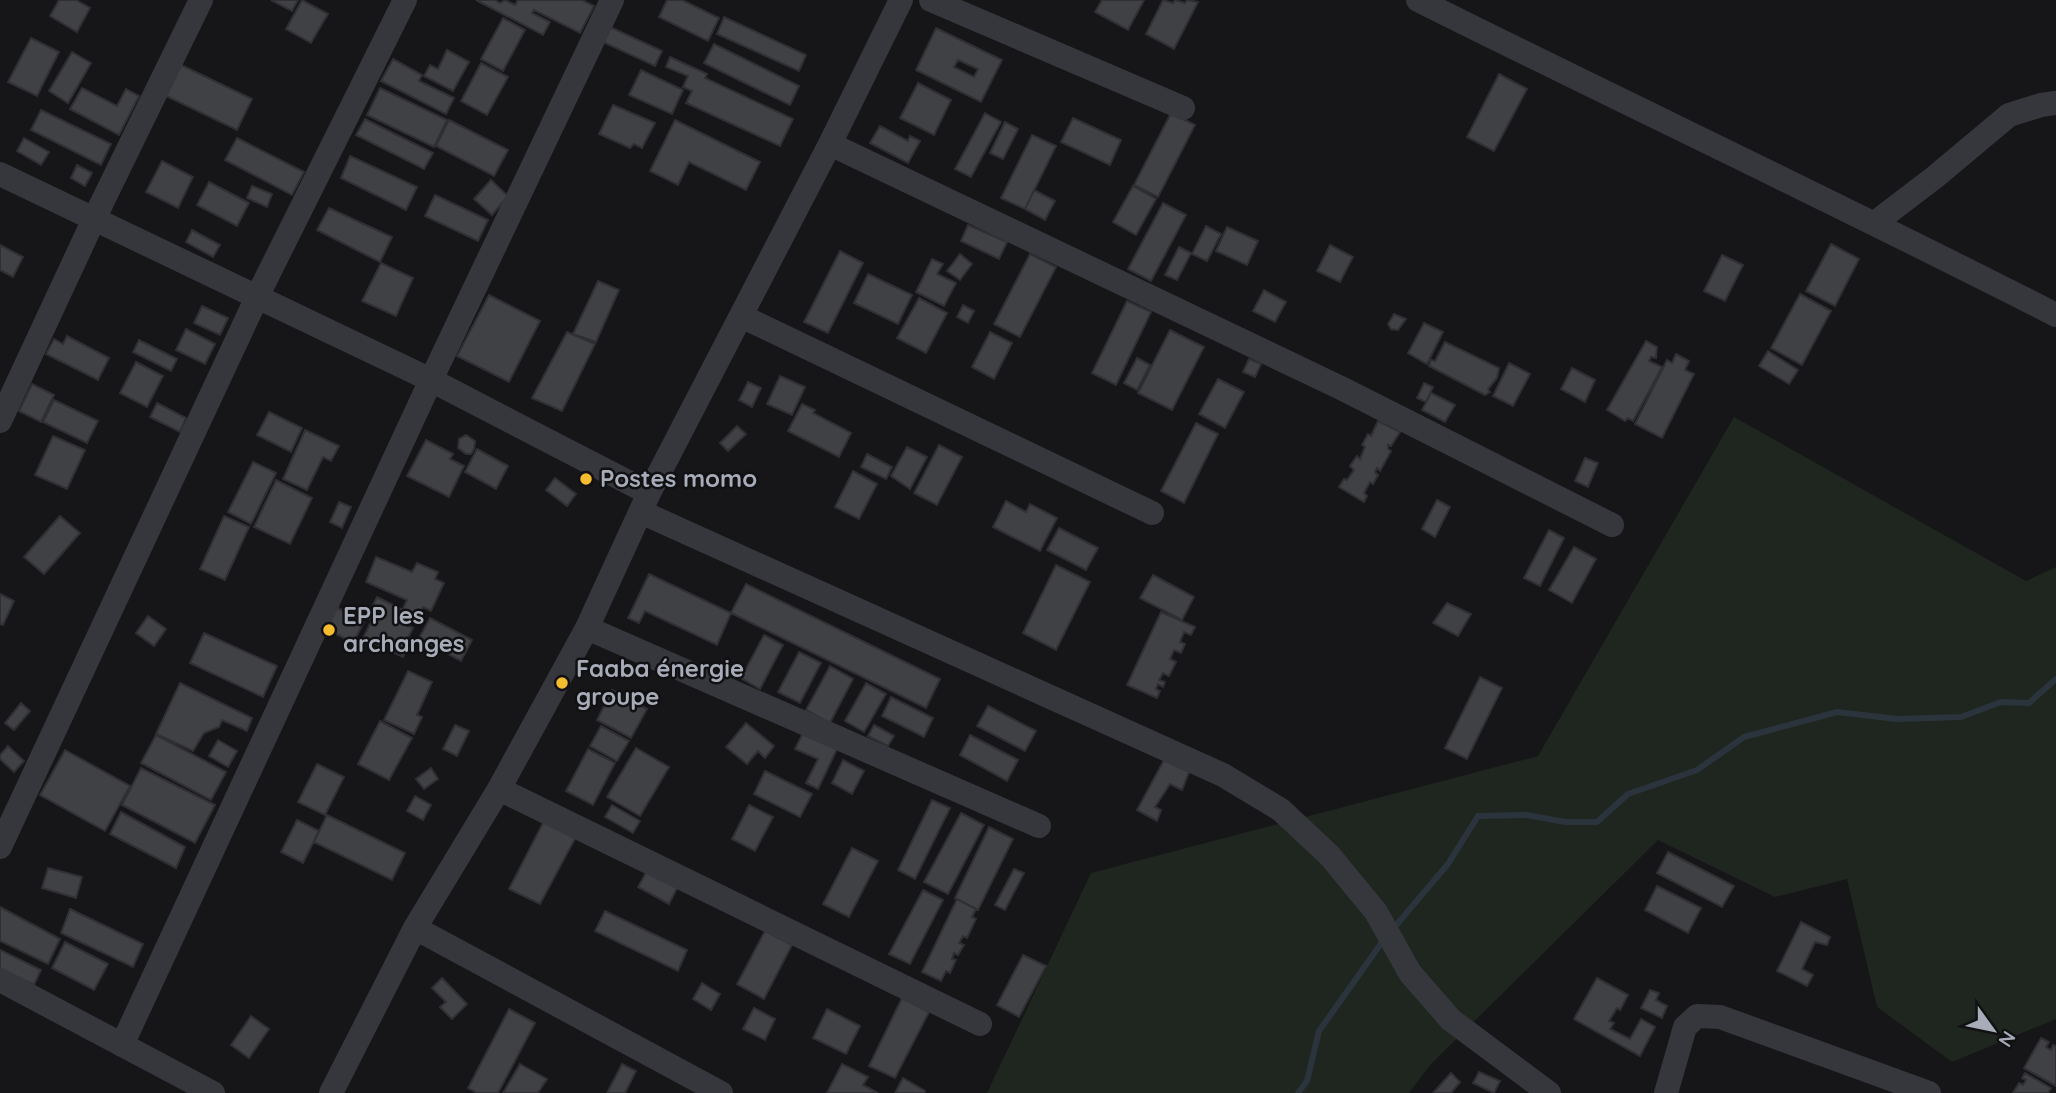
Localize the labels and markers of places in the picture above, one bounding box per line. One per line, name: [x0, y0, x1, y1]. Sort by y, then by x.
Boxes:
place label: Postes momo: [600, 463, 757, 493]
marker: Postes momo: [578, 471, 594, 487]
place label: EPP les archanges: [343, 600, 464, 658]
marker: EPP les archanges: [321, 622, 337, 638]
place label: Faaba énergie groupe: [576, 653, 744, 711]
marker: Faaba énergie groupe: [554, 675, 570, 691]

